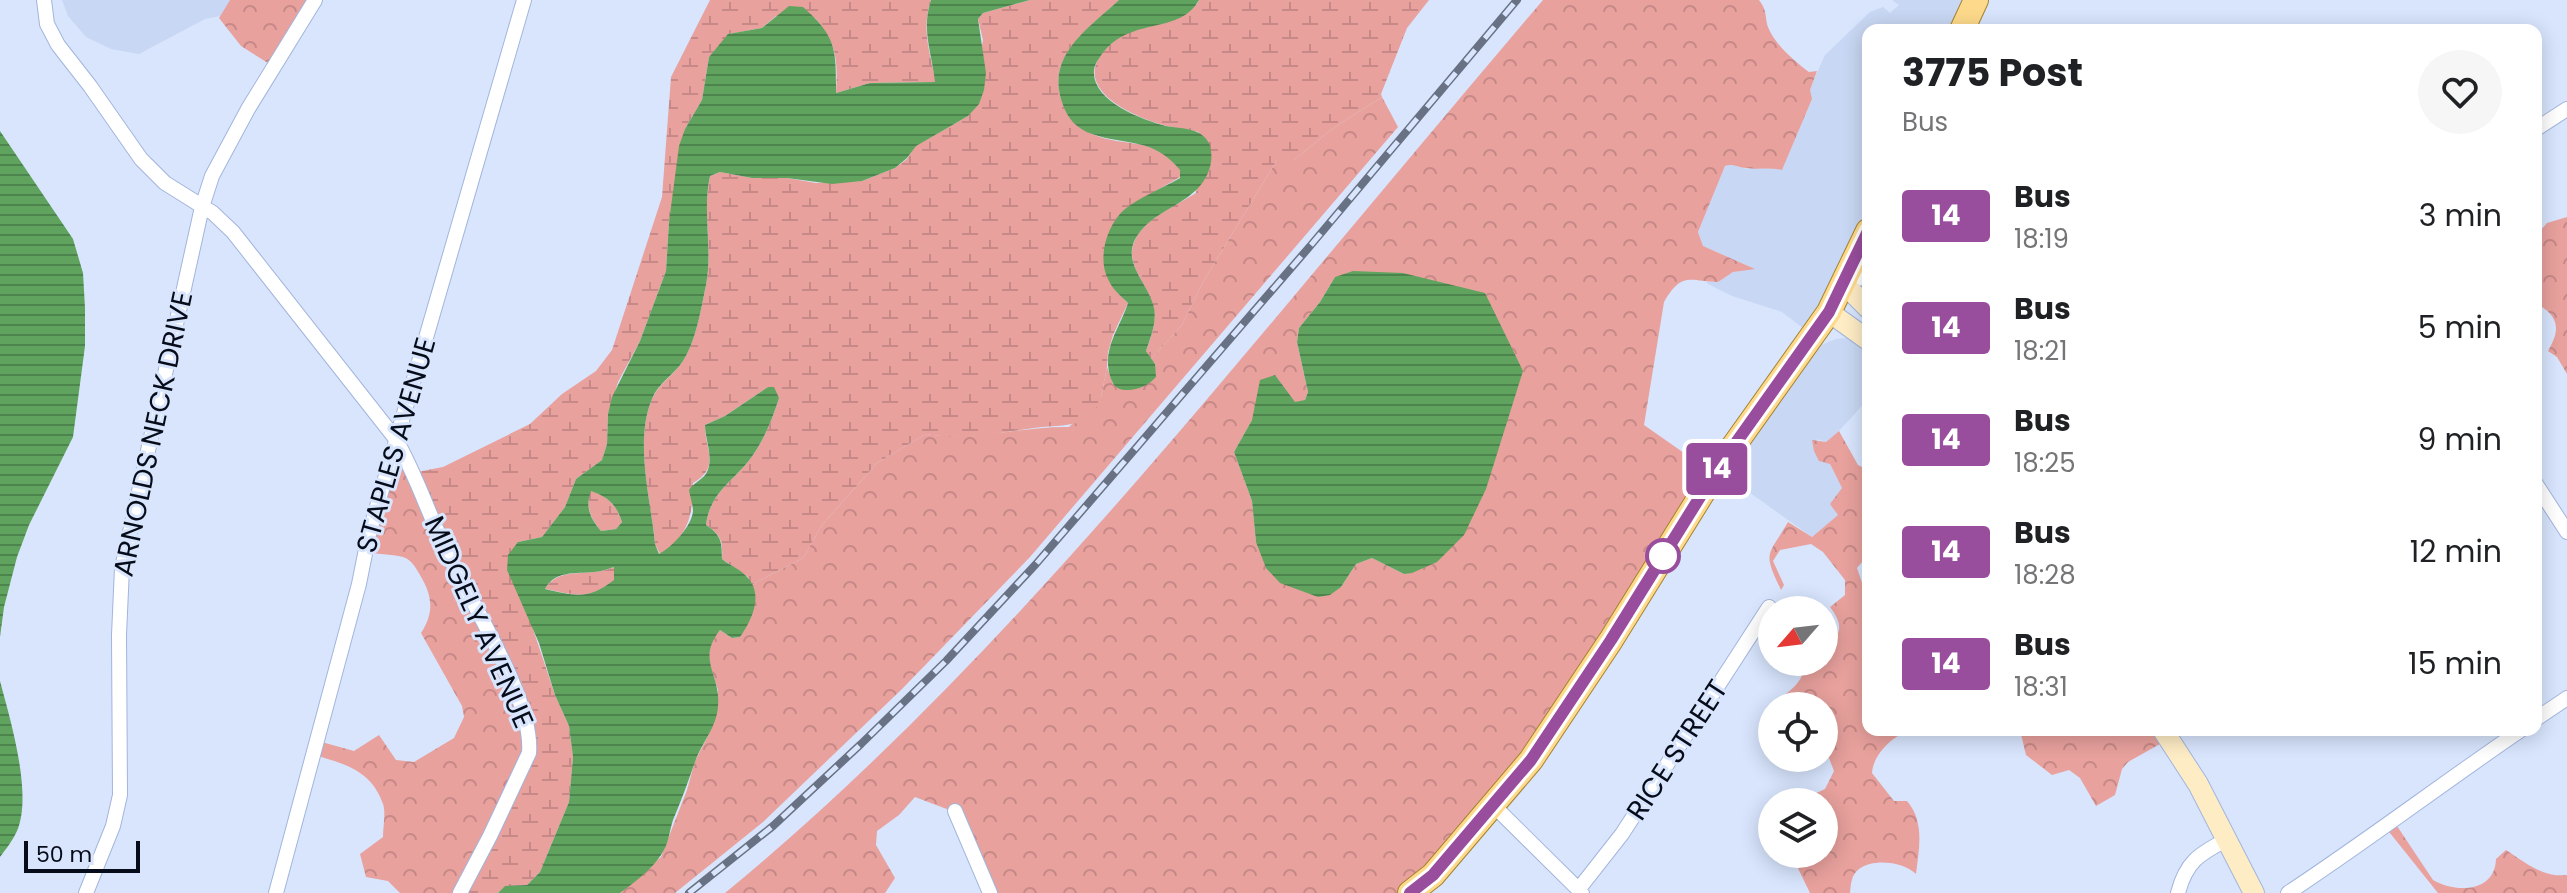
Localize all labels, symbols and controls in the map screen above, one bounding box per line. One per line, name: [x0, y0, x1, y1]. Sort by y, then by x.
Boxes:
text: 3775 Post: [1902, 46, 2083, 99]
button: heart: [2418, 50, 2502, 134]
text: Bus: [1902, 104, 1948, 140]
text: Bus: [2014, 175, 2071, 218]
text: 3 min: [2419, 194, 2502, 237]
text: 14: [1931, 196, 1961, 235]
text: 18:19: [2014, 221, 2069, 257]
text: Bus: [2014, 287, 2071, 330]
street label: ARNOLDS NECK DRIVE: [104, 288, 202, 580]
text: 5 min: [2418, 306, 2502, 349]
text: 14: [1931, 308, 1961, 347]
street label: STAPLES AVENUE: [347, 333, 445, 557]
text: 18:21: [2014, 333, 2068, 369]
text: Bus: [2014, 399, 2071, 442]
text: 9 min: [2418, 418, 2502, 461]
text: 14: [1931, 420, 1961, 459]
line badge: 14: [1681, 443, 1753, 495]
text: 18:25: [2014, 445, 2076, 481]
text: 14: [1702, 449, 1732, 488]
street label: MIDGELY AVENUE: [415, 510, 543, 734]
text: Bus: [2014, 511, 2071, 554]
text: 12 min: [2410, 530, 2502, 573]
text: 14: [1931, 532, 1961, 571]
unlabelled marker: [1646, 539, 1680, 573]
text: 18:28: [2014, 557, 2076, 593]
north arrow: [1758, 596, 1838, 676]
map controls: [1758, 596, 1838, 868]
text: Bus: [2014, 623, 2071, 666]
text: 15 min: [2408, 642, 2502, 685]
text: 14: [1931, 644, 1961, 683]
text: 18:31: [2014, 669, 2068, 705]
street label: RICE STREET: [1617, 672, 1737, 828]
button: locate: [1758, 692, 1838, 772]
button: layers: [1758, 788, 1838, 868]
scale bar: [24, 837, 140, 873]
text: 50 m: [36, 839, 92, 870]

